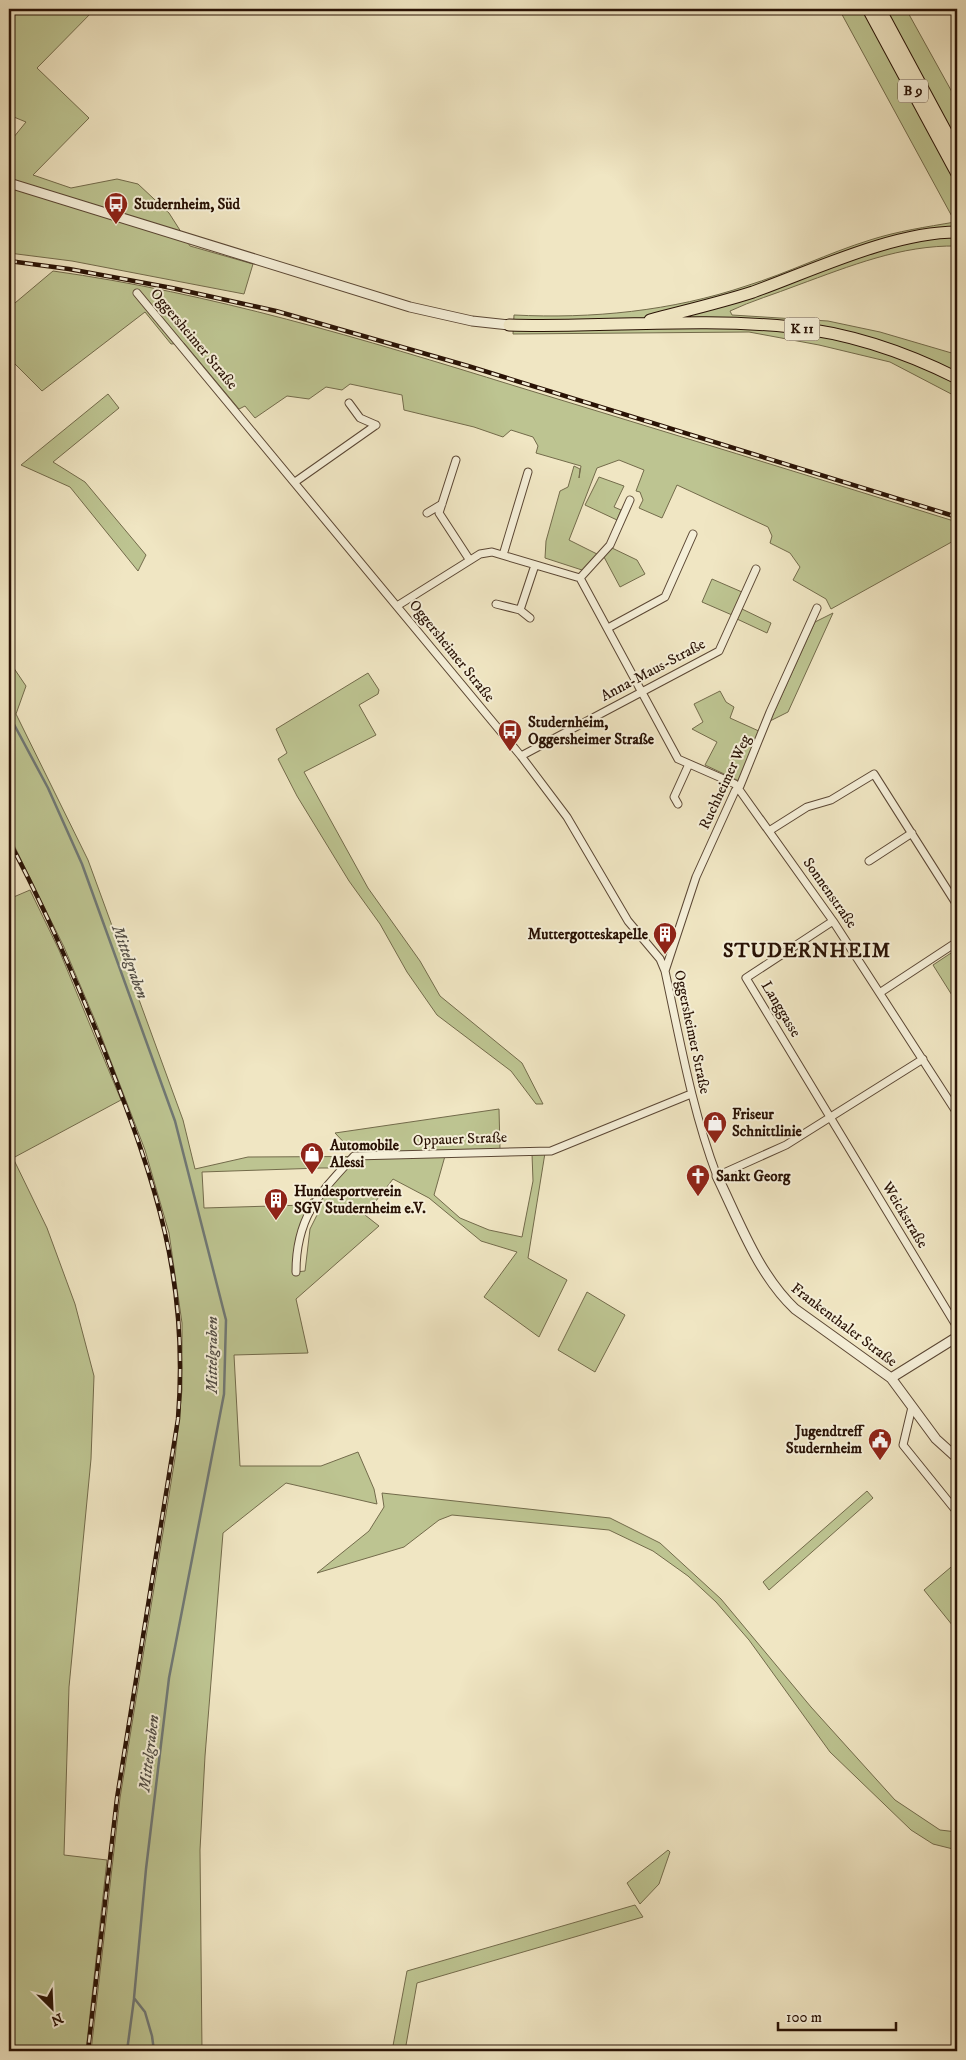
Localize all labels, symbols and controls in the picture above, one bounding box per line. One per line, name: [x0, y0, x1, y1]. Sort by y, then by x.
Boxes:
road number: B 9: [898, 80, 928, 102]
bus stop icon: Studernheim, Süd: [103, 191, 129, 225]
place label: Studernheim, Süd: [134, 195, 241, 214]
street label: Oggersheimer Straße: [146, 285, 242, 393]
road number: K 11: [784, 318, 820, 340]
street label: Oggersheimer Straße: [405, 596, 499, 706]
street label: Anna-Maus-Straße: [597, 634, 709, 706]
place label: Studernheim, Oggersheimer Straße: [528, 713, 655, 749]
bus stop icon: Studernheim, Oggersheimer Straße: [497, 718, 523, 752]
street label: Ruchheimer Weg: [695, 731, 756, 832]
street label: Sonnenstraße: [799, 854, 861, 932]
water label: Mittelgraben: [107, 921, 153, 1002]
building icon: Muttergotteskapelle: [652, 921, 678, 955]
place label: Muttergotteskapelle: [528, 925, 649, 944]
district label: STUDERNHEIM: [723, 939, 891, 964]
street label: Oggersheimer Straße: [670, 968, 714, 1096]
street label: Langgasse: [757, 977, 805, 1041]
place label: Friseur Schnittlinie: [732, 1105, 803, 1141]
shop icon: Friseur Schnittlinie: [702, 1110, 728, 1144]
street label: Oppauer Straße: [413, 1128, 507, 1150]
place label: Automobile Alessi: [329, 1136, 400, 1172]
shop icon: Automobile Alessi: [299, 1141, 325, 1175]
church icon: Sankt Georg: [685, 1163, 711, 1197]
place label: Sankt Georg: [716, 1167, 791, 1186]
street label: Weickstraße: [877, 1178, 932, 1252]
place label: Hundesportverein SGV Studernheim e.V.: [294, 1182, 426, 1218]
building icon: Hundesportverein SGV Studernheim e.V.: [263, 1187, 289, 1221]
street label: Frankenthaler Straße: [787, 1279, 901, 1371]
water label: Mittelgraben: [202, 1316, 222, 1395]
place label: Jugendtreff Studernheim: [786, 1422, 865, 1458]
public building icon: Jugendtreff Studernheim: [867, 1427, 893, 1461]
water label: Mittelgraben: [134, 1713, 164, 1794]
north arrow: [28, 1982, 78, 2032]
scale bar: [778, 2000, 896, 2032]
text: N: [48, 2008, 66, 2030]
text: 100 m: [786, 2008, 822, 2027]

